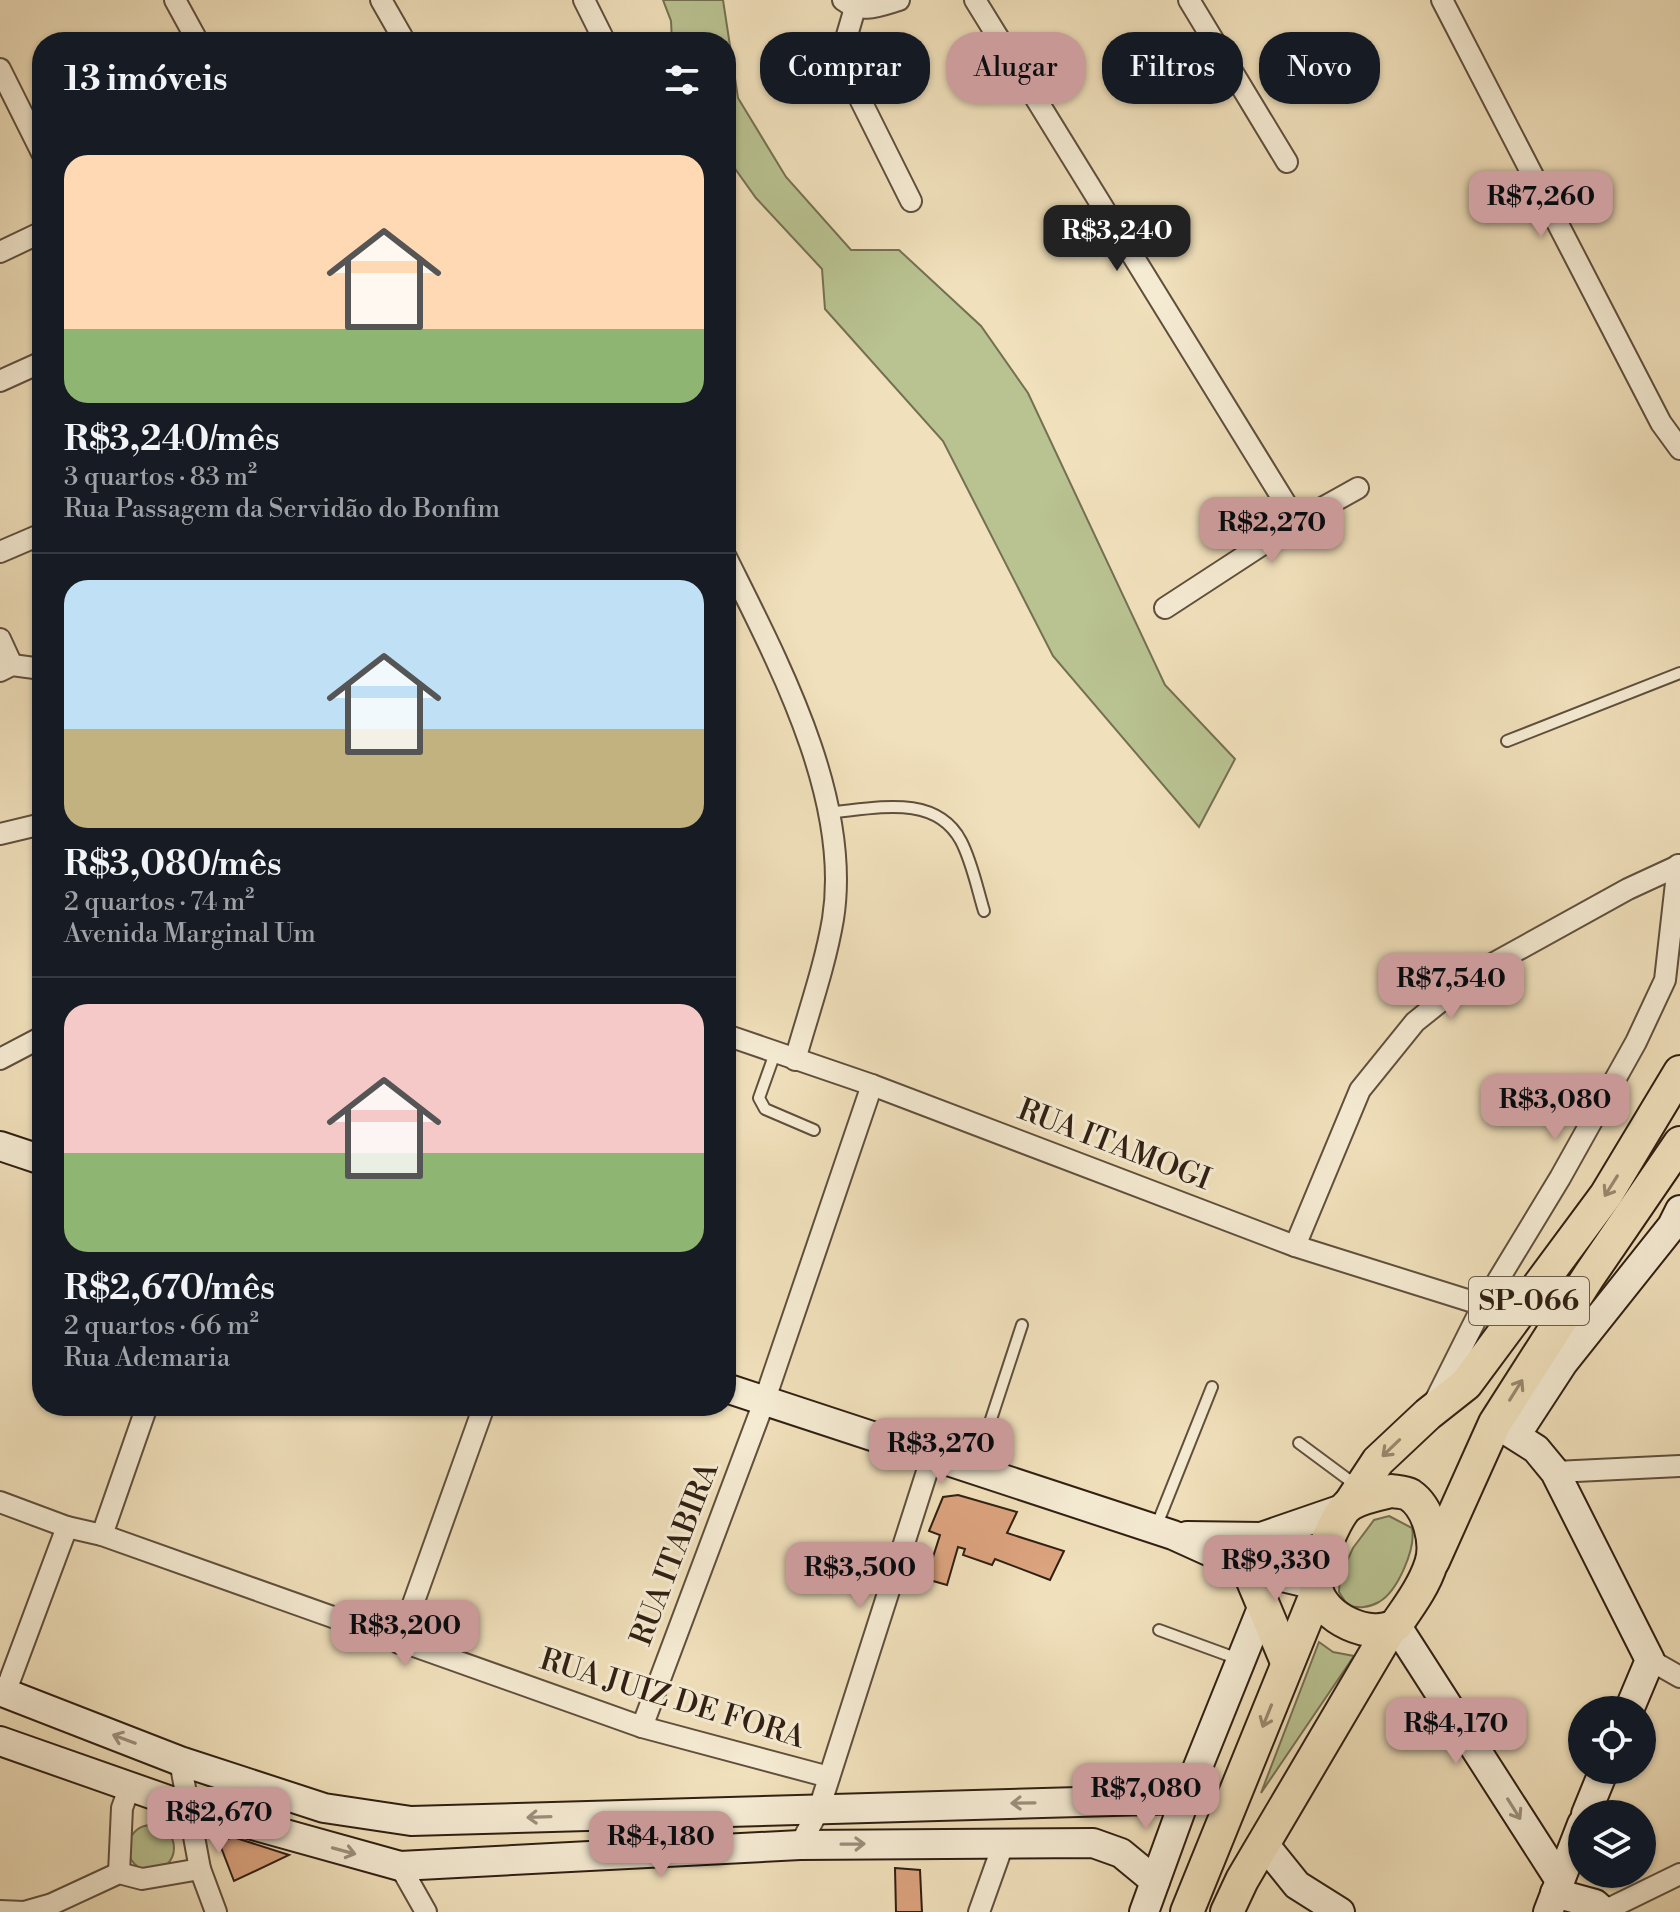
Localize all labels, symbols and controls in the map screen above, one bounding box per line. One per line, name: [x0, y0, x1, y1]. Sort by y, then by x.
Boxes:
chip: Comprar: [760, 32, 930, 104]
chip: Alugar: [946, 32, 1086, 104]
chip: Filtros: [1102, 32, 1243, 104]
chip: Novo: [1259, 32, 1380, 104]
icon: filters: [660, 58, 704, 102]
text: 13 imóveis: [64, 59, 227, 101]
pin: R$7,260: [1467, 171, 1615, 239]
text: R$7,260: [1487, 181, 1595, 213]
pin: R$3,240: [1043, 205, 1191, 273]
icon: home: [312, 207, 456, 351]
text: R$3,240: [1061, 215, 1173, 247]
text: R$3,240/mês: [64, 419, 280, 461]
text: 3 quartos · 83 m²: [64, 461, 257, 493]
text: Rua Passagem da Servidão do Bonfim: [64, 493, 500, 525]
pin: R$2,270: [1198, 497, 1346, 565]
text: R$2,270: [1218, 507, 1326, 539]
icon: home: [312, 632, 456, 776]
text: R$3,080/mês: [64, 844, 282, 886]
text: 2 quartos · 74 m²: [64, 886, 254, 918]
text: Avenida Marginal Um: [64, 918, 316, 950]
pin: R$7,540: [1377, 953, 1525, 1021]
text: R$7,540: [1396, 963, 1506, 995]
icon: home: [312, 1056, 456, 1200]
pin: R$3,080: [1481, 1074, 1629, 1142]
text: R$3,080: [1499, 1084, 1611, 1116]
street label: RUA ITAMOGI: [1012, 1091, 1216, 1199]
one-way arrow: [1603, 1174, 1619, 1197]
text: R$2,670/mês: [64, 1268, 275, 1310]
road number: SP-066: [1469, 1277, 1589, 1325]
text: 2 quartos · 66 m²: [64, 1310, 259, 1342]
text: Rua Ademaria: [64, 1342, 230, 1374]
one-way arrow: [1508, 1380, 1525, 1402]
pin: R$3,270: [867, 1418, 1015, 1486]
text: R$3,270: [887, 1428, 995, 1460]
one-way arrow: [1381, 1439, 1401, 1458]
street label: RUA ITABIRA: [623, 1456, 728, 1651]
pin: R$9,330: [1202, 1535, 1350, 1603]
pin: R$3,500: [786, 1542, 934, 1610]
text: R$9,330: [1221, 1545, 1331, 1577]
text: R$3,500: [804, 1552, 916, 1584]
pin: R$3,200: [331, 1600, 479, 1668]
text: R$3,200: [349, 1610, 461, 1642]
street label: RUA JUIZ DE FORA: [535, 1641, 810, 1758]
map controls: [1568, 1696, 1656, 1888]
button: locate: [1568, 1696, 1656, 1784]
pin: R$4,170: [1382, 1698, 1530, 1766]
one-way arrow: [1258, 1703, 1273, 1728]
text: R$4,170: [1404, 1708, 1508, 1740]
one-way arrow: [112, 1731, 137, 1745]
pin: R$7,080: [1072, 1763, 1220, 1831]
text: R$7,080: [1090, 1773, 1202, 1805]
pin: R$2,670: [145, 1787, 293, 1855]
one-way arrow: [1010, 1796, 1037, 1811]
text: R$2,670: [165, 1797, 273, 1829]
one-way arrow: [1506, 1797, 1523, 1819]
button: layers: [1568, 1800, 1656, 1888]
one-way arrow: [526, 1810, 553, 1825]
pin: R$4,180: [587, 1811, 735, 1879]
text: R$4,180: [607, 1821, 715, 1853]
one-way arrow: [839, 1836, 866, 1852]
one-way arrow: [330, 1845, 356, 1860]

